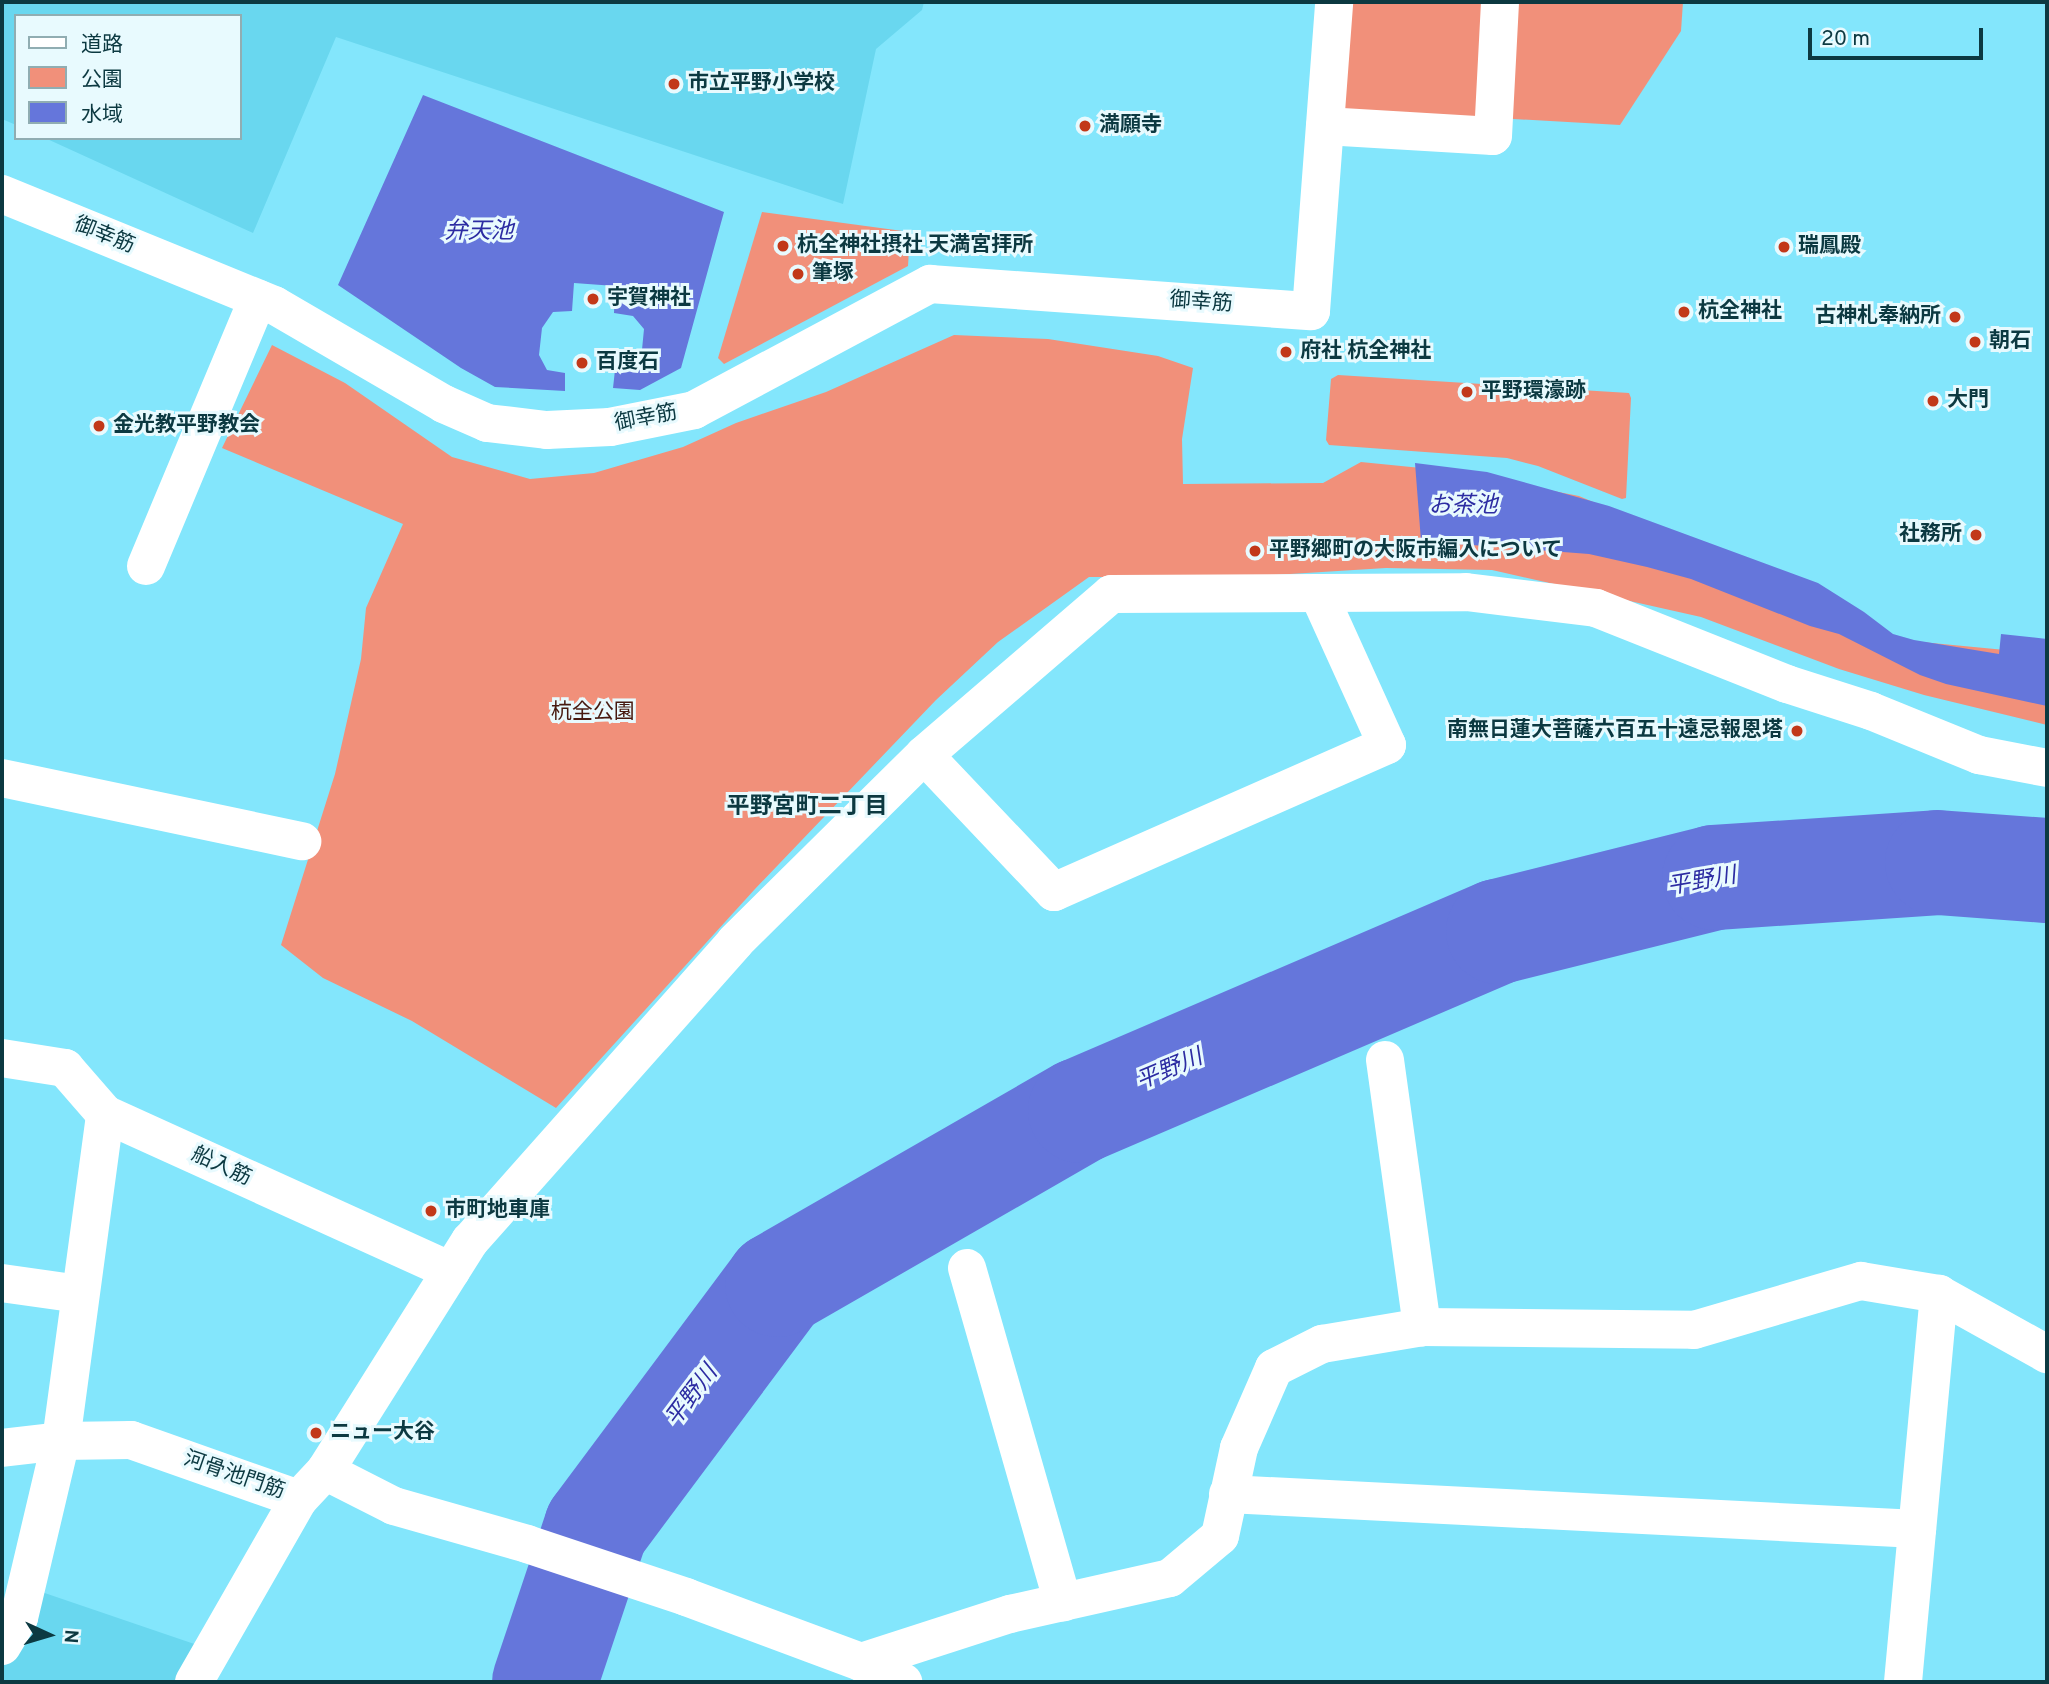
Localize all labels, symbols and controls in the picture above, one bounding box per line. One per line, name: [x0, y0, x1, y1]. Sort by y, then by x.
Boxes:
legend: [14, 14, 242, 140]
scale bar: [1811, 14, 1986, 58]
text: 20 m: [1821, 26, 1870, 53]
text: 道路: [81, 32, 123, 59]
text: 公園: [81, 67, 123, 94]
place label: 市立平野小学校: [688, 71, 835, 97]
marker: 市立平野小学校: [666, 76, 682, 92]
text: 水域: [81, 102, 123, 129]
place label: 満願寺: [1099, 113, 1162, 139]
marker: 満願寺: [1077, 118, 1093, 134]
street label: 御幸筋: [70, 213, 138, 259]
water label: 弁天池: [445, 219, 513, 247]
place label: 杭全神社摂社 天満宮拝所: [797, 233, 1033, 259]
place label: 瑞鳳殿: [1798, 234, 1861, 260]
marker: 杭全神社摂社 天満宮拝所: [775, 238, 791, 254]
marker: 瑞鳳殿: [1776, 239, 1792, 255]
place label: 筆塚: [812, 261, 854, 287]
marker: 筆塚: [790, 266, 806, 282]
place label: 宇賀神社: [607, 286, 691, 312]
street label: 御幸筋: [1169, 288, 1233, 318]
marker: 宇賀神社: [585, 291, 601, 307]
place label: 杭全神社: [1698, 299, 1782, 325]
marker: 杭全神社: [1676, 304, 1692, 320]
place label: 古神札奉納所: [1815, 304, 1941, 330]
marker: 古神札奉納所: [1947, 309, 1963, 325]
place label: 朝石: [1989, 329, 2031, 355]
marker: 朝石: [1967, 334, 1983, 350]
place label: 府社 杭全神社: [1300, 339, 1431, 365]
marker: 府社 杭全神社: [1278, 344, 1294, 360]
place label: 百度石: [596, 350, 659, 376]
marker: 百度石: [574, 355, 590, 371]
place label: 平野環濠跡: [1481, 379, 1586, 405]
marker: 平野環濠跡: [1459, 384, 1475, 400]
place label: 大門: [1947, 388, 1989, 414]
marker: 大門: [1925, 393, 1941, 409]
street label: 御幸筋: [613, 401, 679, 437]
place label: 金光教平野教会: [113, 413, 260, 439]
marker: 金光教平野教会: [91, 418, 107, 434]
water label: お茶池: [1429, 493, 1497, 521]
place label: 社務所: [1899, 522, 1962, 548]
marker: 社務所: [1968, 527, 1984, 543]
place label: 平野郷町の大阪市編入について: [1269, 538, 1563, 564]
marker: 平野郷町の大阪市編入について: [1247, 543, 1263, 559]
park label: 杭全公園: [551, 700, 635, 726]
place label: 南無日蓮大菩薩六百五十遠忌報恩塔: [1447, 718, 1783, 744]
marker: 南無日蓮大菩薩六百五十遠忌報恩塔: [1789, 723, 1805, 739]
district label: 平野宮町二丁目: [727, 794, 887, 822]
water label: 平野川: [1666, 863, 1738, 903]
water label: 平野川: [1133, 1045, 1207, 1097]
street label: 船入筋: [187, 1142, 255, 1192]
place label: 市町地車庫: [445, 1198, 550, 1224]
marker: 市町地車庫: [423, 1203, 439, 1219]
water label: 平野川: [661, 1361, 725, 1433]
place label: ニュー大谷: [330, 1420, 435, 1446]
marker: ニュー大谷: [308, 1425, 324, 1441]
street label: 河骨池門筋: [180, 1447, 288, 1505]
north arrow: [14, 1600, 84, 1670]
text: N: [58, 1629, 82, 1644]

